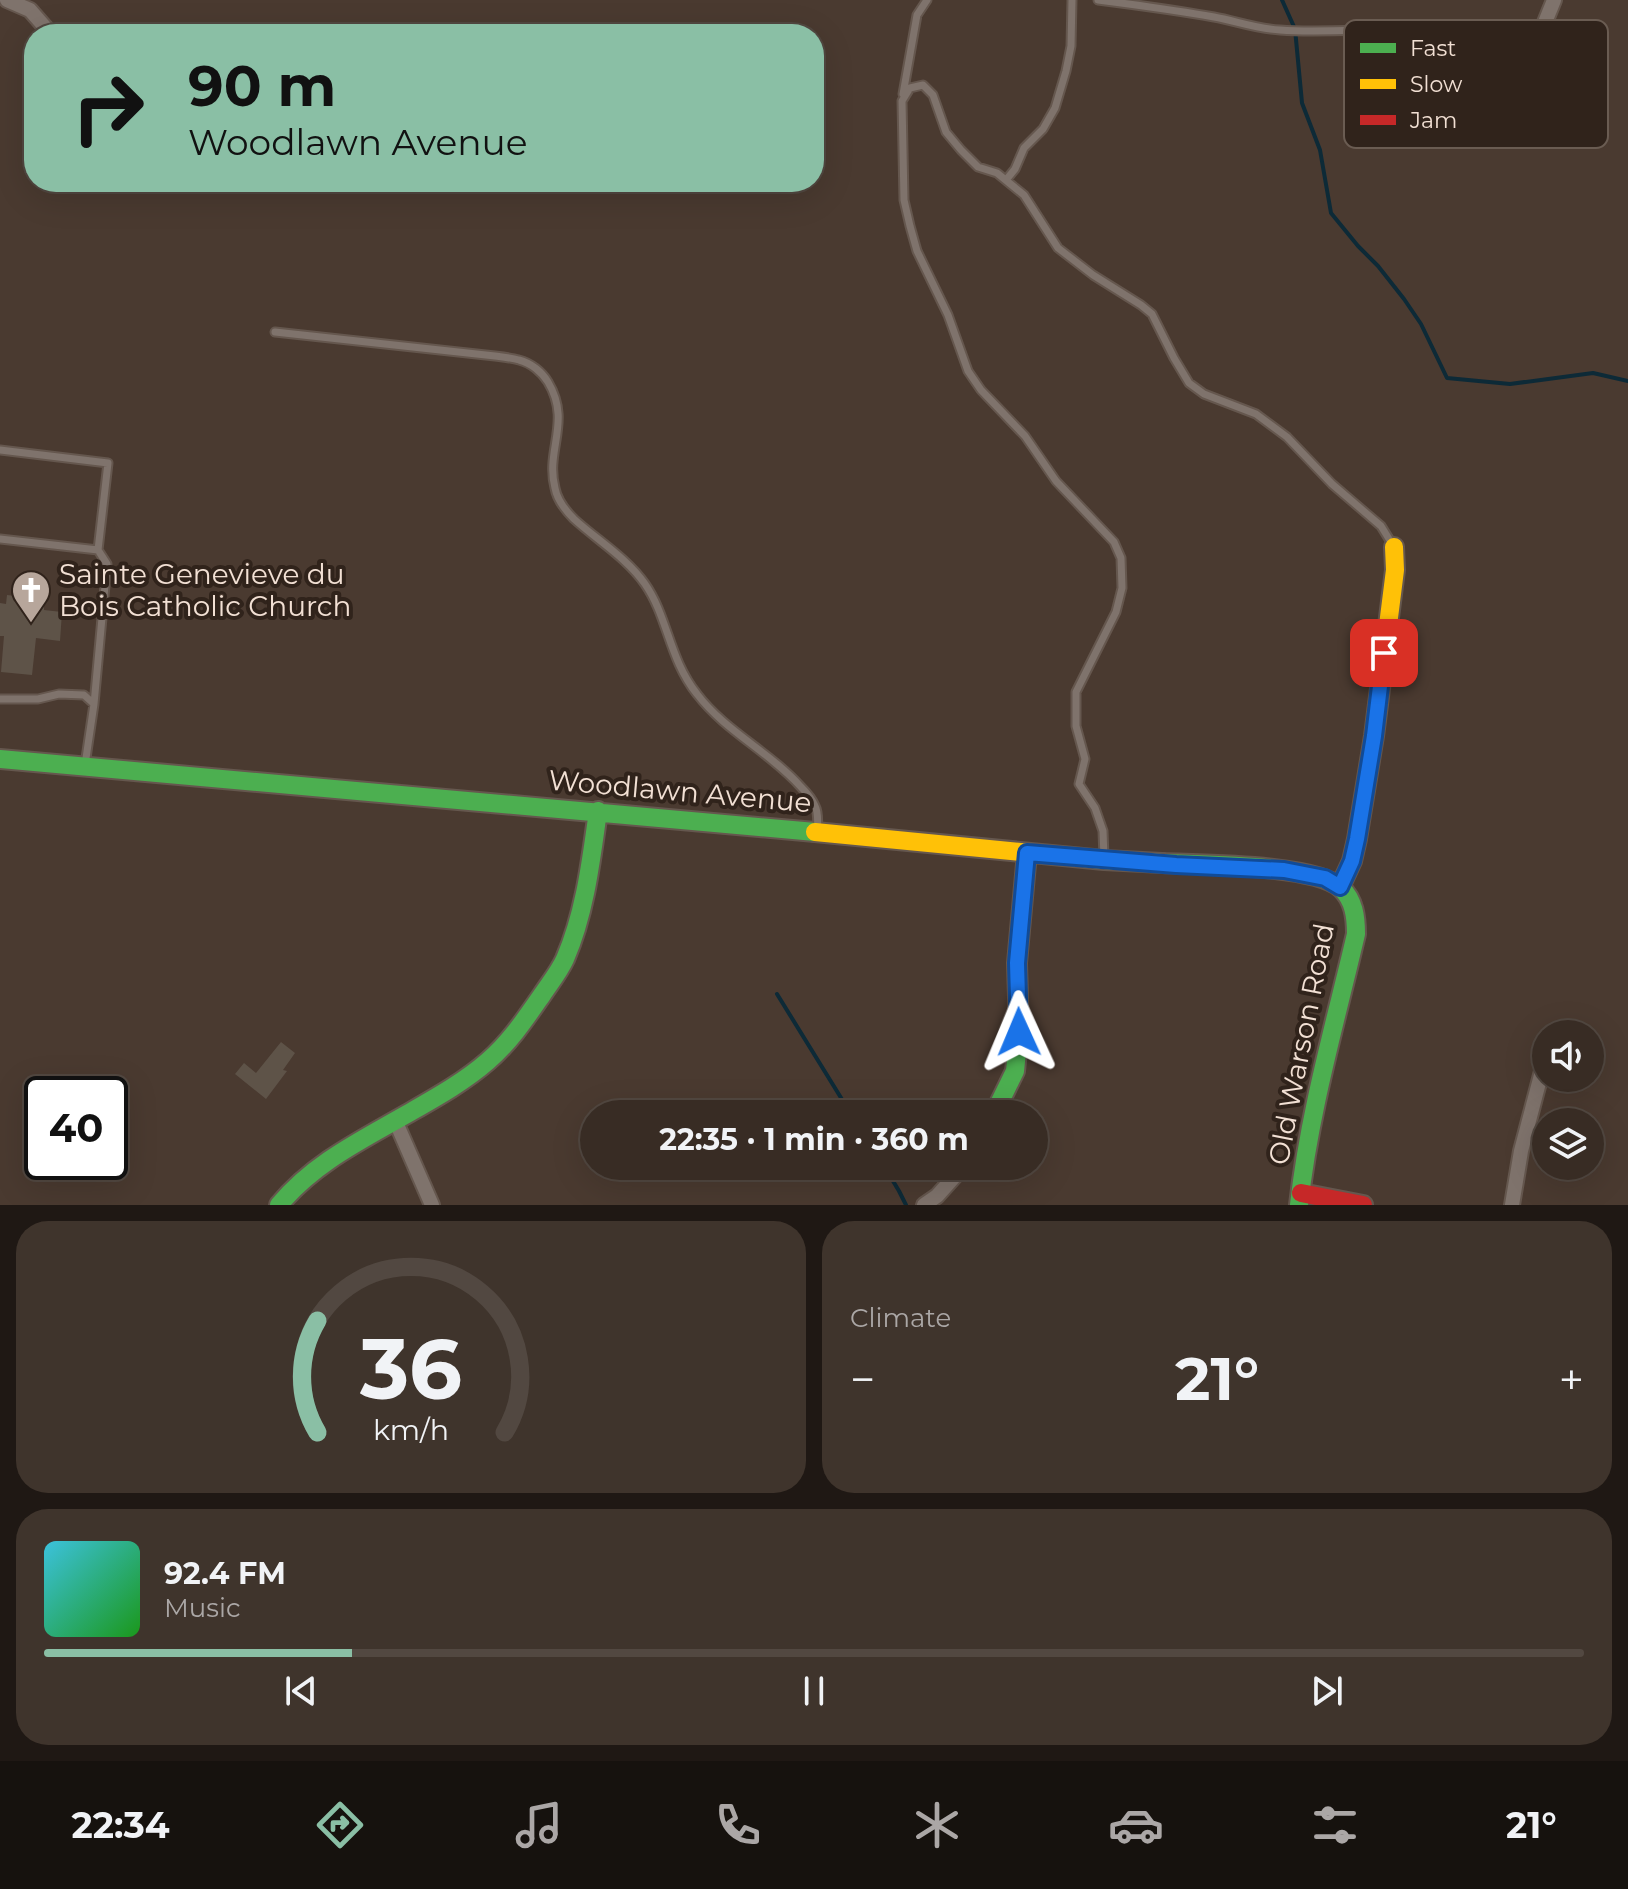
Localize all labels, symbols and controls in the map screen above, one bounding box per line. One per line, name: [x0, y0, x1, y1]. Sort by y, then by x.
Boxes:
legend: [1344, 20, 1608, 148]
text: Fast: [1410, 35, 1456, 62]
text: 90 m: [188, 52, 336, 120]
icon: right: [56, 56, 160, 160]
text: Slow: [1410, 71, 1463, 98]
text: Jam: [1409, 107, 1457, 134]
text: Woodlawn Avenue: [188, 120, 527, 164]
place label: Sainte Genevieve du Bois Catholic Church: [59, 557, 351, 623]
church icon: Sainte Genevieve du Bois Catholic Church: [10, 569, 52, 624]
pin: [1350, 619, 1418, 687]
icon: arrive: [1362, 631, 1406, 675]
street label: Woodlawn Avenue: [547, 763, 813, 819]
street label: Old Warson Road: [1261, 920, 1341, 1168]
position arrow: [977, 990, 1061, 1074]
map controls: [1532, 1020, 1604, 1180]
button: sound: [1532, 1020, 1604, 1092]
speed limit sign: 40: [24, 1076, 128, 1180]
button: layers: [1532, 1108, 1604, 1180]
text: 22:35 · 1 min · 360 m: [659, 1121, 969, 1158]
text: Climate: [850, 1302, 951, 1334]
text: 36: [359, 1318, 462, 1420]
text: 21°: [1175, 1342, 1259, 1415]
text: −: [850, 1352, 875, 1406]
text: +: [1559, 1352, 1584, 1406]
text: km/h: [373, 1412, 449, 1447]
text: 92.4 FM: [164, 1555, 286, 1592]
text: Music: [164, 1592, 241, 1624]
icon: previous: [279, 1669, 323, 1713]
icon: pause: [792, 1669, 836, 1713]
icon: next: [1305, 1669, 1349, 1713]
icon: directions: [312, 1797, 368, 1853]
icon: music: [511, 1797, 567, 1853]
icon: phone: [710, 1797, 766, 1853]
icon: climate: [909, 1797, 965, 1853]
icon: car: [1108, 1797, 1164, 1853]
icon: filters: [1307, 1797, 1363, 1853]
text: 22:34: [71, 1803, 170, 1847]
text: 21°: [1506, 1803, 1556, 1847]

